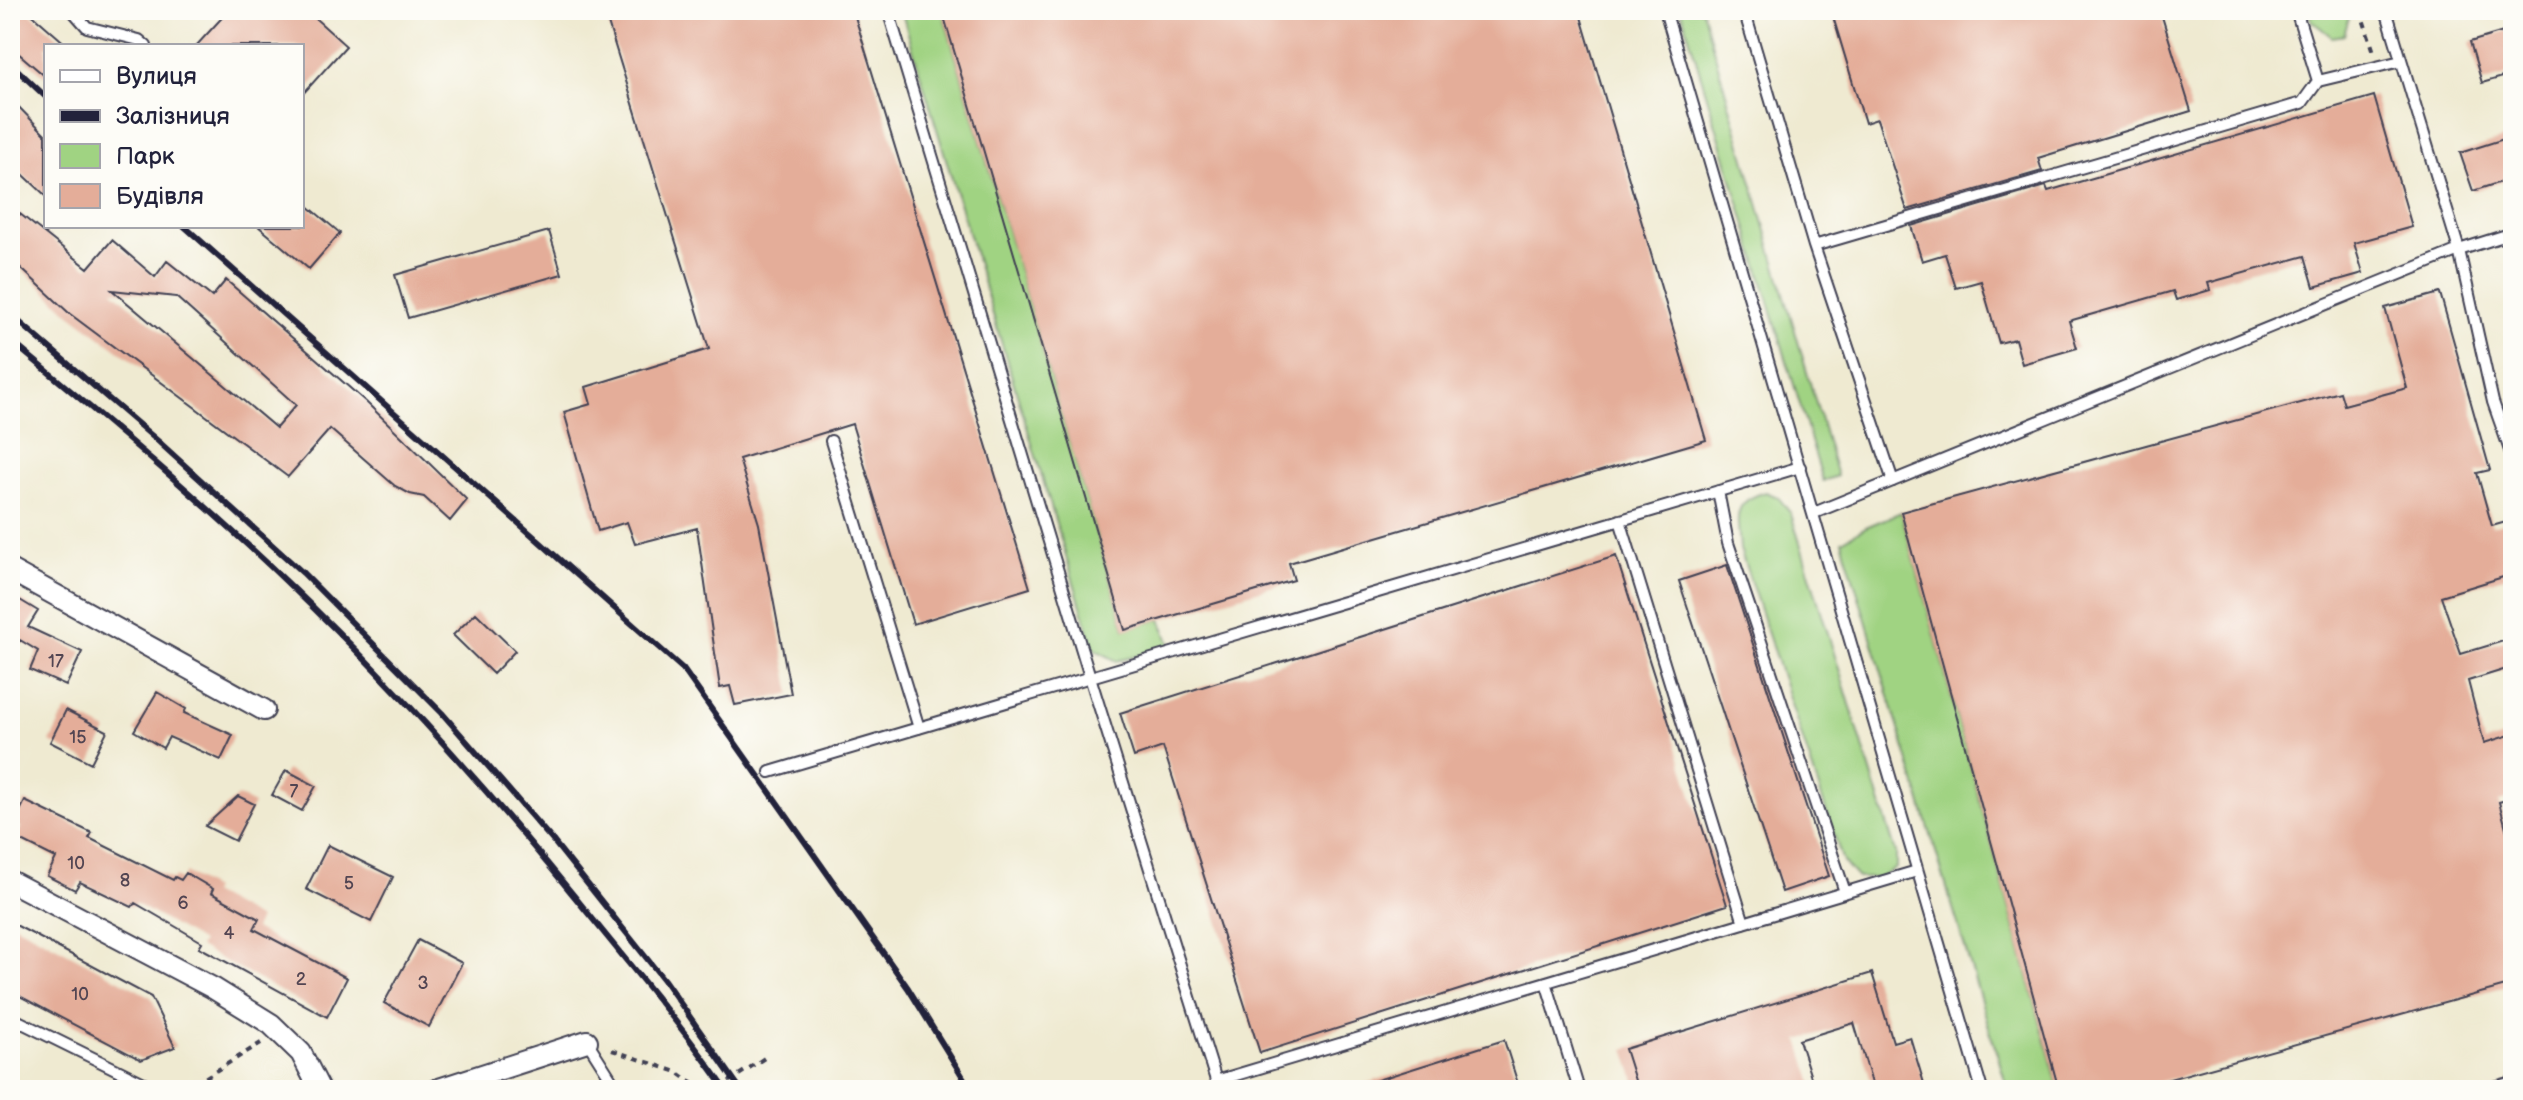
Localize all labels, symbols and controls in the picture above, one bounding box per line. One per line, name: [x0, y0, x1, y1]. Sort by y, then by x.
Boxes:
legend: [44, 44, 304, 228]
text: Вулиця: [116, 62, 197, 91]
text: Залізниця: [116, 102, 230, 131]
text: Парк: [116, 142, 175, 171]
text: Будівля: [116, 182, 204, 211]
house number: 17: [48, 651, 64, 672]
house number: 15: [69, 727, 87, 748]
house number: 7: [290, 781, 299, 802]
house number: 10: [67, 853, 85, 874]
house number: 8: [120, 870, 130, 891]
house number: 5: [344, 873, 354, 894]
house number: 6: [178, 893, 189, 914]
house number: 4: [224, 923, 235, 944]
house number: 2: [296, 969, 307, 990]
house number: 3: [417, 973, 429, 994]
house number: 10: [71, 984, 89, 1005]

